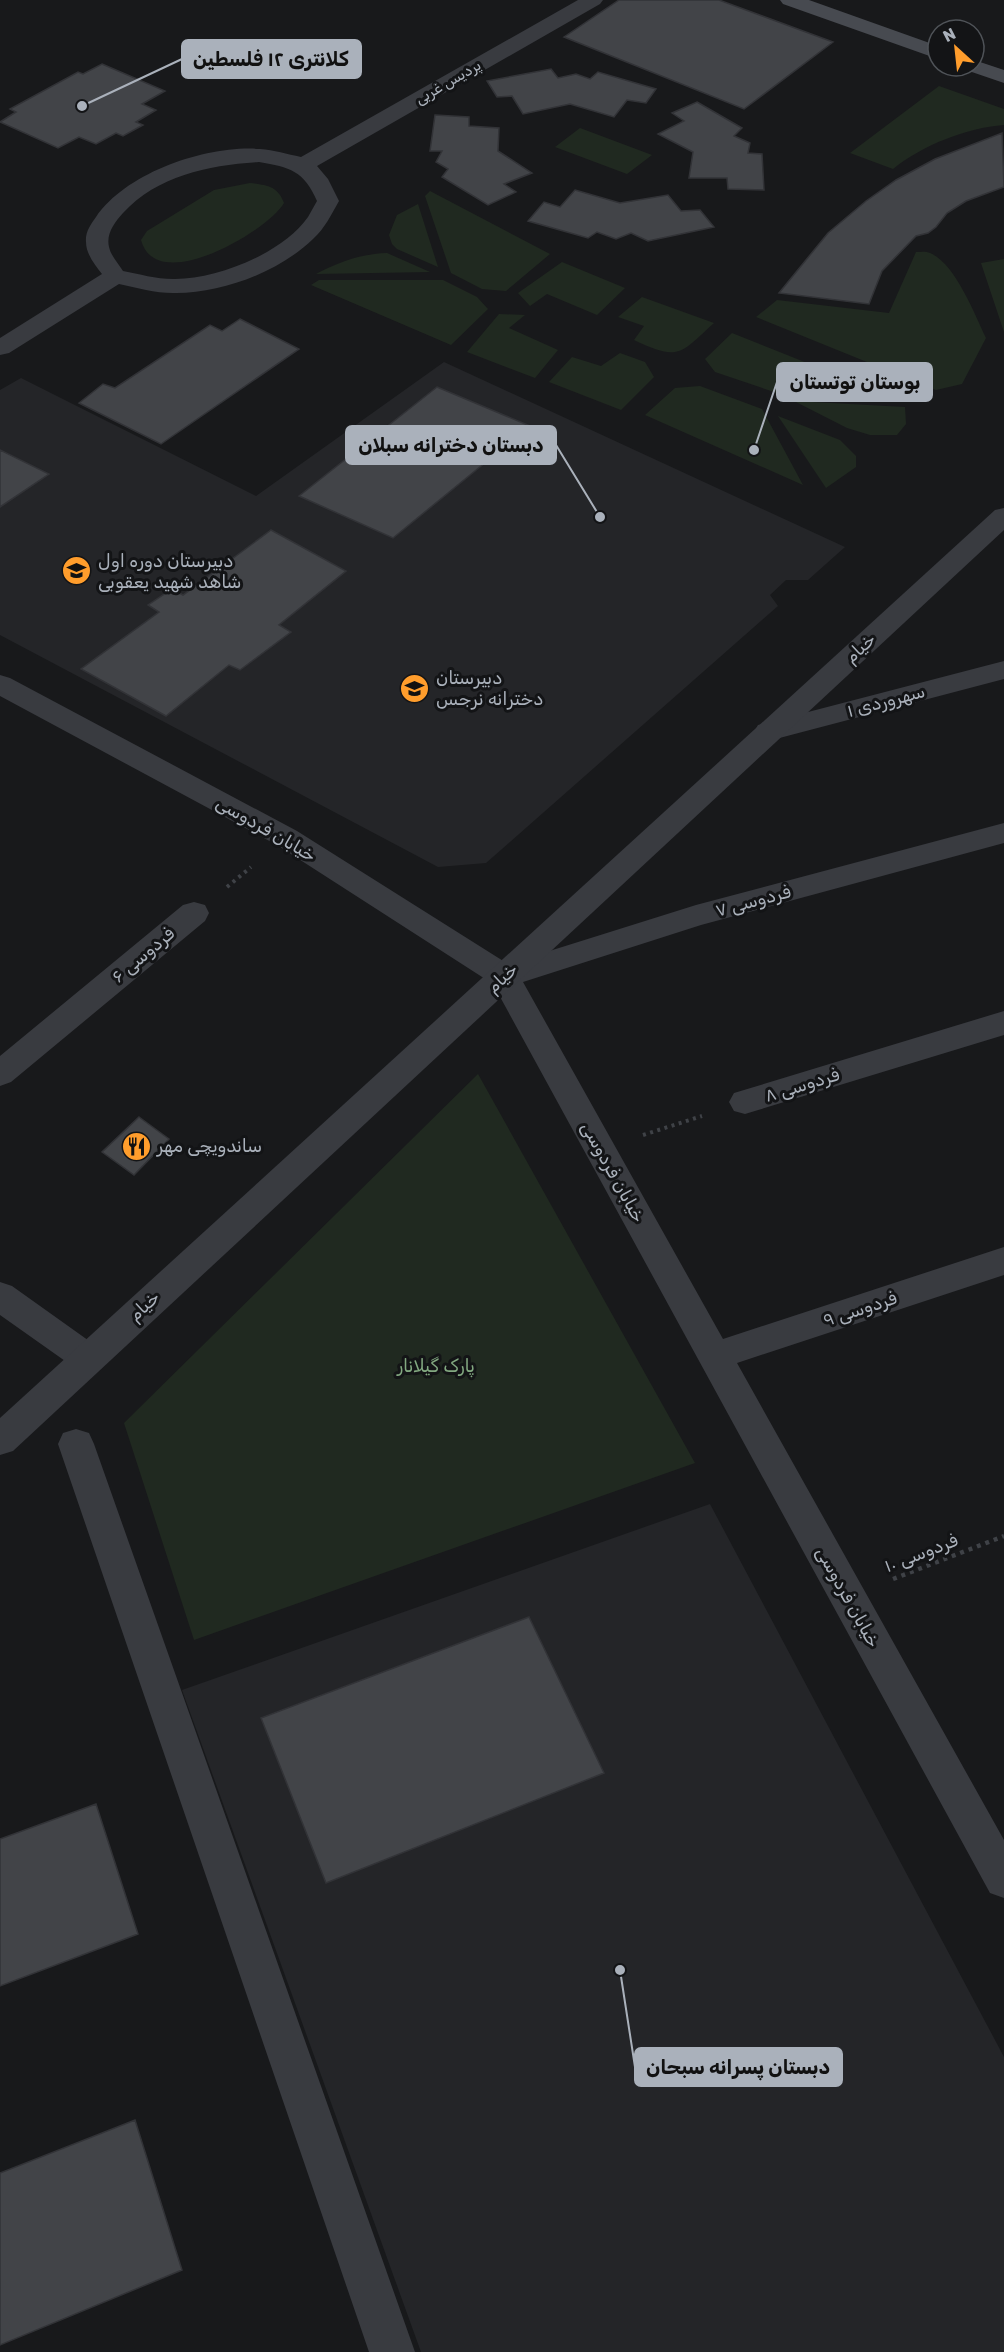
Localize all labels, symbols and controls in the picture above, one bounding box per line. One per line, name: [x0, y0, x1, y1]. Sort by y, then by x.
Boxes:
north arrow: [926, 18, 986, 78]
text: N: [940, 24, 959, 46]
callout: کلانتری ۱۲ فلسطین: [182, 40, 361, 78]
text: کلانتری ۱۲ فلسطین: [193, 47, 349, 71]
street label: پردیس غربی: [412, 56, 485, 109]
callout: بوستان توتستان: [777, 363, 932, 401]
text: بوستان توتستان: [790, 370, 920, 394]
callout: دبستان دخترانه سبلان: [346, 426, 556, 464]
text: دبستان دخترانه سبلان: [358, 433, 544, 457]
place label: دبیرستان دوره اول شاهد شهید یعقوبی: [98, 550, 241, 593]
school or university icon: دبیرستان دوره اول شاهد شهید یعقوبی: [61, 555, 93, 587]
street label: خیام: [840, 628, 880, 668]
place label: دبیرستان دخترانه نرجس: [436, 667, 543, 710]
school or university icon: دبیرستان دخترانه نرجس: [399, 672, 431, 704]
street label: سهروردی ۱: [845, 680, 927, 722]
street label: خیابان فردوسی: [212, 791, 320, 867]
street label: فردوسی ۷: [713, 880, 793, 922]
street label: فردوسی ۶: [107, 922, 179, 988]
street label: خیام: [482, 958, 522, 998]
street label: فردوسی ۸: [762, 1063, 842, 1107]
street label: خیابان فردوسی: [576, 1118, 650, 1226]
restaurant icon: ساندویچی مهر: [120, 1130, 152, 1162]
place label: ساندویچی مهر: [156, 1135, 262, 1157]
street label: خیام: [124, 1286, 164, 1326]
street label: فردوسی ۹: [820, 1287, 900, 1331]
park label: پارک گیلانار: [396, 1355, 475, 1378]
street label: فردوسی ۱۰: [881, 1529, 961, 1577]
street label: خیابان فردوسی: [811, 1543, 885, 1651]
callout: دبستان پسرانه سبحان: [635, 2048, 842, 2086]
text: دبستان پسرانه سبحان: [646, 2055, 830, 2081]

